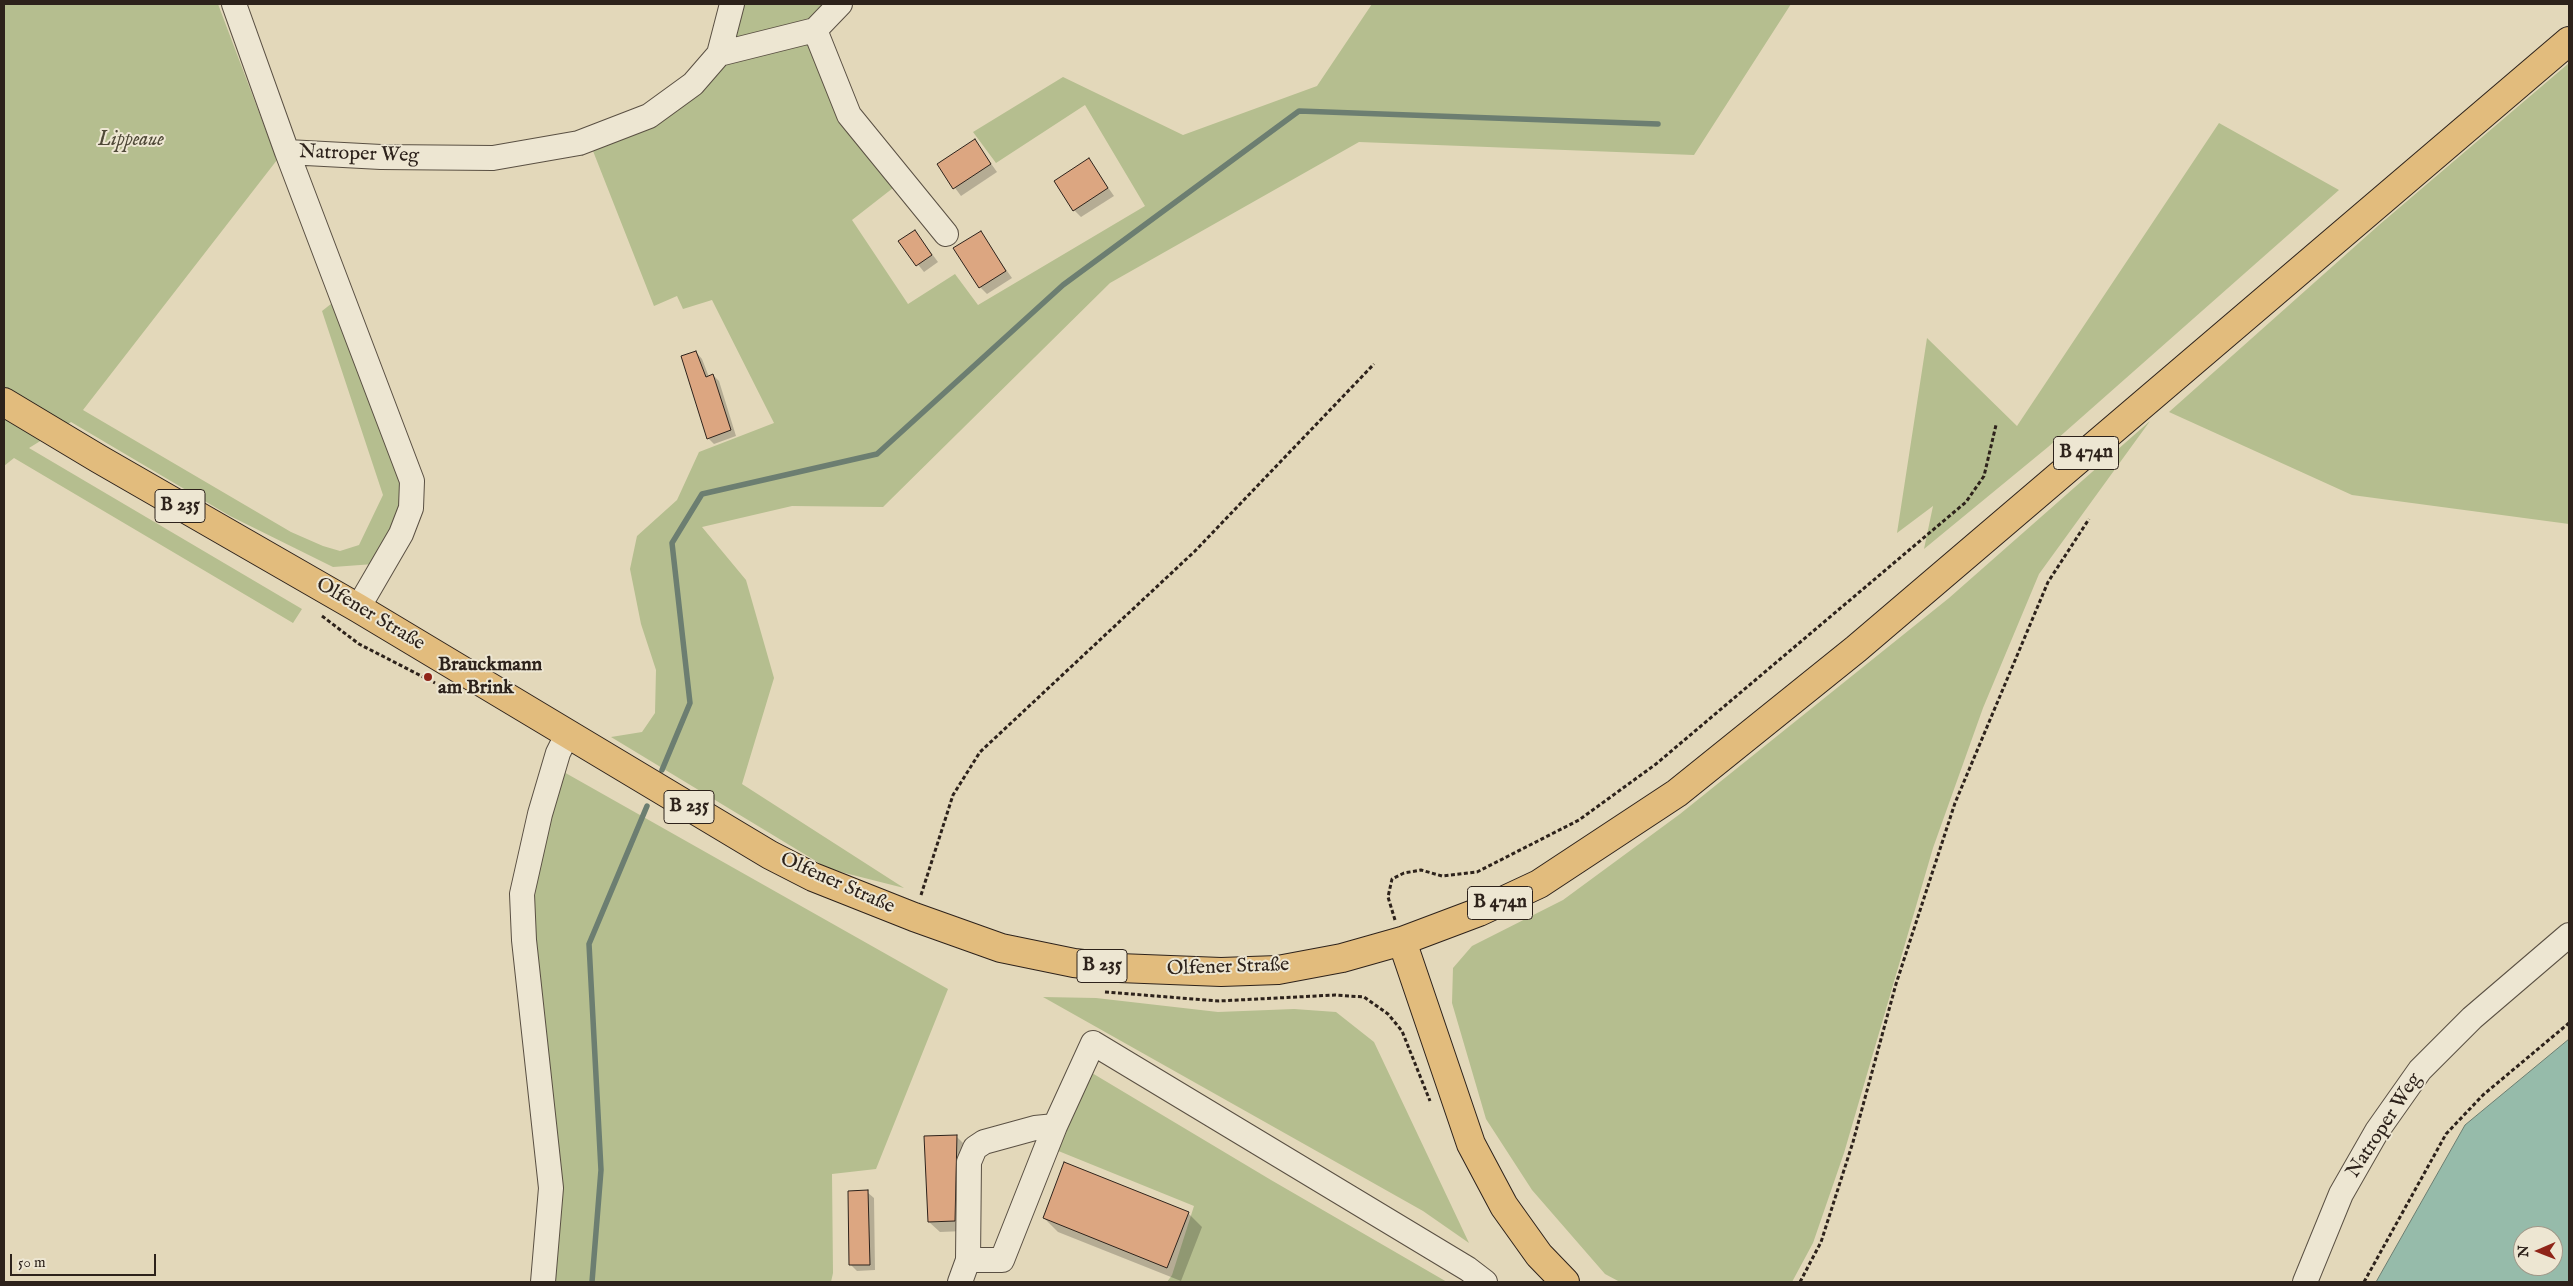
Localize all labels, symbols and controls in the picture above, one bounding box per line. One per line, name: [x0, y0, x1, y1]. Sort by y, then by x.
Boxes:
park label: Lippeaue: [98, 129, 164, 153]
street label: Natroper Weg: [299, 141, 419, 169]
road number: B 474n: [2054, 436, 2118, 469]
road number: B 235: [155, 490, 205, 522]
street label: Olfener Straße: [311, 573, 429, 657]
place label: Brauckmann am Brink: [438, 654, 542, 701]
marker: Brauckmann am Brink: [422, 671, 434, 683]
road number: B 235: [664, 790, 714, 824]
street label: Olfener Straße: [776, 848, 898, 920]
road number: B 474n: [1468, 886, 1532, 920]
road number: B 235: [1077, 949, 1127, 982]
street label: Olfener Straße: [1166, 954, 1290, 982]
street label: Natroper Weg: [2342, 1069, 2428, 1183]
north arrow: [2513, 1226, 2563, 1276]
scale bar: [12, 1244, 159, 1276]
text: N: [2515, 1245, 2533, 1257]
text: 50 m: [18, 1253, 46, 1272]

